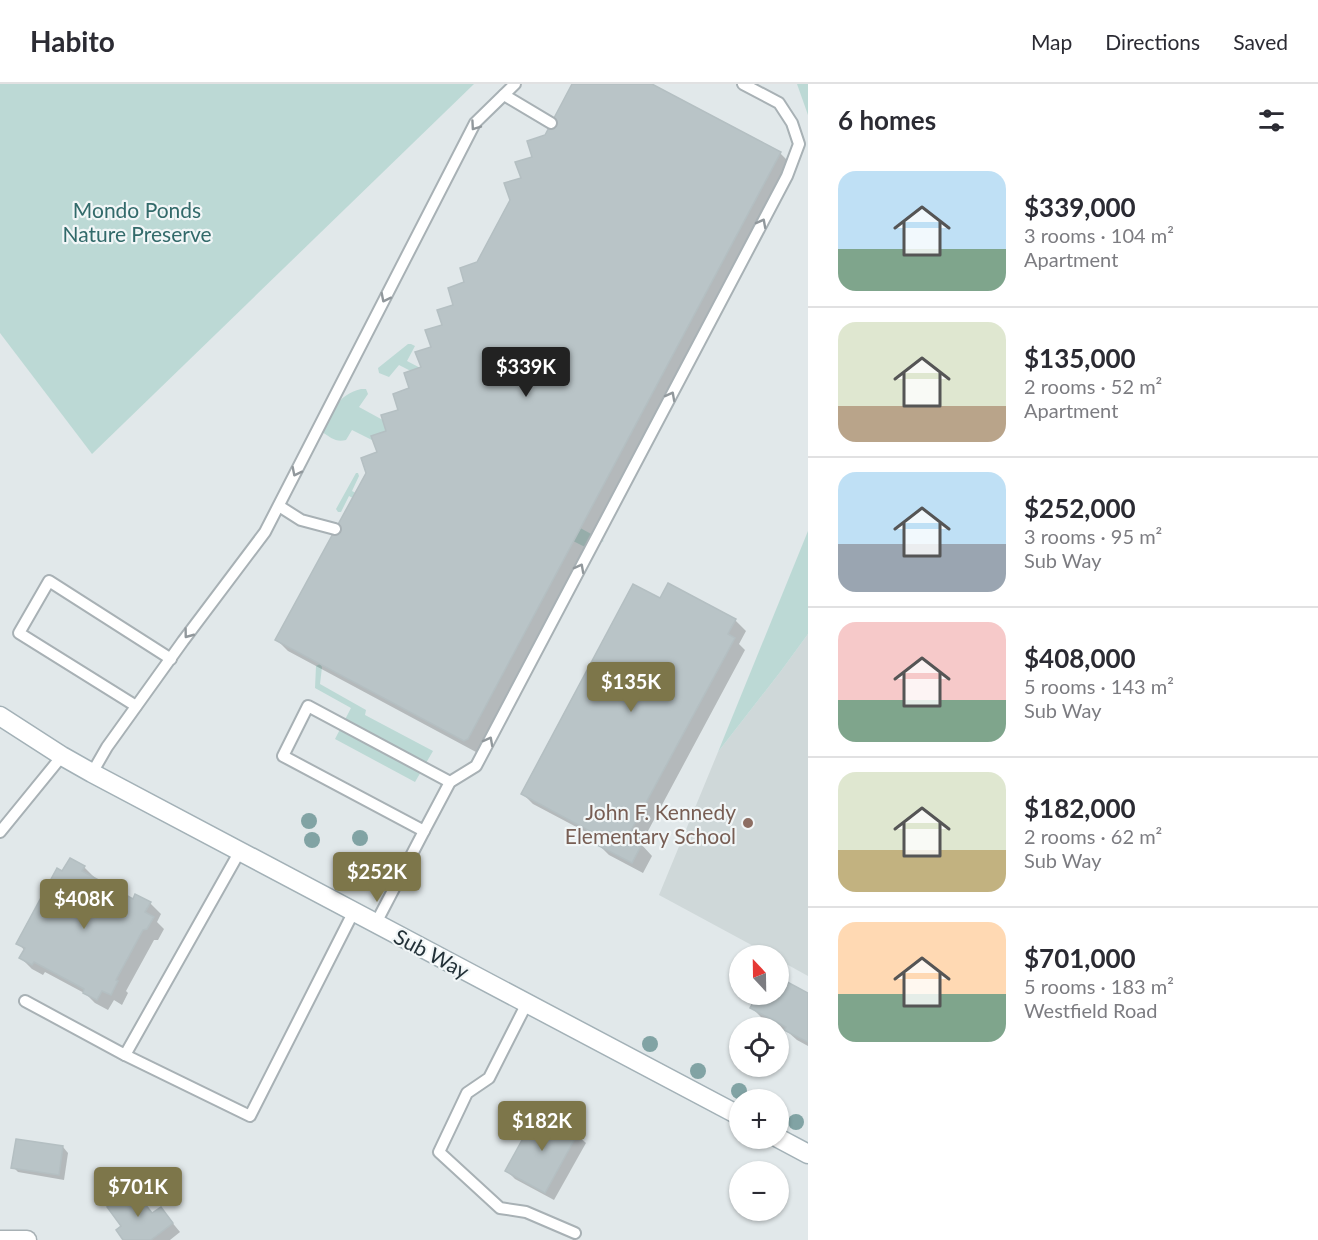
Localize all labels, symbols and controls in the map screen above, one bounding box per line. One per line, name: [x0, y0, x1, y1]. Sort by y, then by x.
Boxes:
text: Habito: [30, 24, 115, 58]
text: Map: [1031, 29, 1072, 54]
text: Directions: [1105, 29, 1200, 54]
text: Saved: [1233, 29, 1288, 54]
text: 6 homes: [838, 104, 936, 136]
icon: filters: [1255, 104, 1288, 137]
one-way arrow: [471, 119, 482, 130]
text: $339,000: [1024, 191, 1136, 223]
icon: home: [886, 195, 958, 267]
park label: Mondo Ponds Nature Preserve: [62, 197, 212, 246]
one-way arrow: [755, 219, 766, 230]
text: 3 rooms · 104 m²: [1024, 223, 1174, 247]
text: Apartment: [1024, 247, 1118, 271]
one-way arrow: [380, 292, 392, 303]
text: $135,000: [1024, 342, 1136, 374]
icon: home: [886, 346, 958, 418]
pin: $339K: [484, 347, 568, 398]
text: $339K: [496, 354, 556, 378]
text: 2 rooms · 52 m²: [1024, 374, 1162, 398]
one-way arrow: [664, 391, 675, 402]
text: Apartment: [1024, 398, 1118, 422]
one-way arrow: [292, 466, 303, 476]
text: $252,000: [1024, 492, 1136, 524]
icon: home: [886, 496, 958, 568]
text: 3 rooms · 95 m²: [1024, 524, 1162, 548]
text: Sub Way: [1024, 548, 1101, 572]
one-way arrow: [573, 564, 584, 574]
one-way arrow: [185, 627, 196, 638]
text: $408,000: [1024, 642, 1136, 674]
icon: home: [886, 646, 958, 718]
pin: $135K: [589, 662, 673, 713]
text: $135K: [601, 669, 661, 693]
text: 5 rooms · 143 m²: [1024, 674, 1174, 698]
text: Sub Way: [1024, 698, 1101, 722]
one-way arrow: [482, 736, 493, 747]
text: $182,000: [1024, 792, 1136, 824]
icon: home: [886, 796, 958, 868]
place label: John F. Kennedy Elementary School: [565, 799, 736, 848]
marker: John F. Kennedy Elementary School: [741, 816, 755, 830]
text: 2 rooms · 62 m²: [1024, 824, 1162, 848]
text: Sub Way: [1024, 848, 1101, 872]
pin: $252K: [335, 852, 419, 903]
text: $252K: [347, 859, 407, 883]
pin: $408K: [42, 879, 126, 930]
text: $408K: [54, 886, 114, 910]
street label: Sub Way: [390, 923, 474, 983]
text: $701,000: [1024, 942, 1136, 974]
north arrow: [729, 945, 789, 1005]
map controls: [729, 945, 789, 1221]
icon: home: [886, 946, 958, 1018]
text: 5 rooms · 183 m²: [1024, 974, 1174, 998]
text: Westfield Road: [1024, 998, 1157, 1022]
button: locate: [729, 1017, 789, 1077]
button: +: [729, 1089, 789, 1149]
pin: $182K: [500, 1101, 584, 1152]
text: $182K: [512, 1108, 572, 1132]
button: −: [729, 1161, 789, 1221]
pin: $701K: [96, 1167, 180, 1218]
text: $701K: [108, 1174, 168, 1198]

